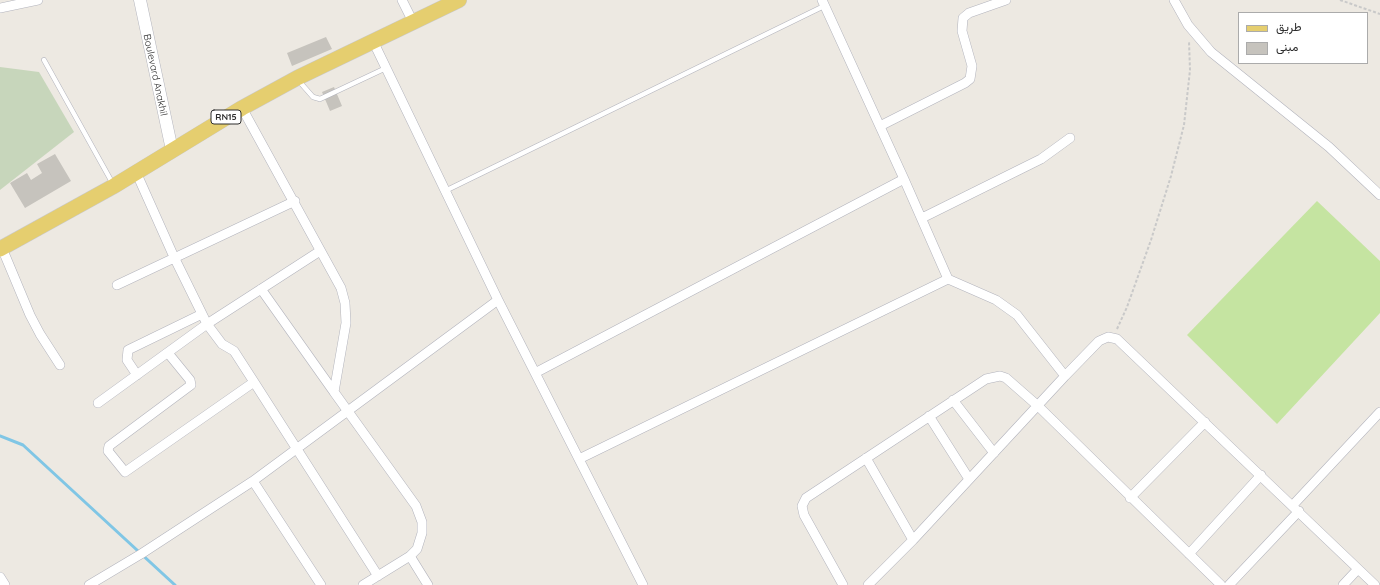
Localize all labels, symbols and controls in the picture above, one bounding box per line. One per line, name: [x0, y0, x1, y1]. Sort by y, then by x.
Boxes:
legend: [1238, 12, 1368, 64]
text: طريق: [1276, 19, 1301, 34]
street label: Boulevard Anakhil: [140, 33, 170, 117]
text: مبنى: [1276, 39, 1298, 54]
road number: RN15: [211, 110, 241, 124]

